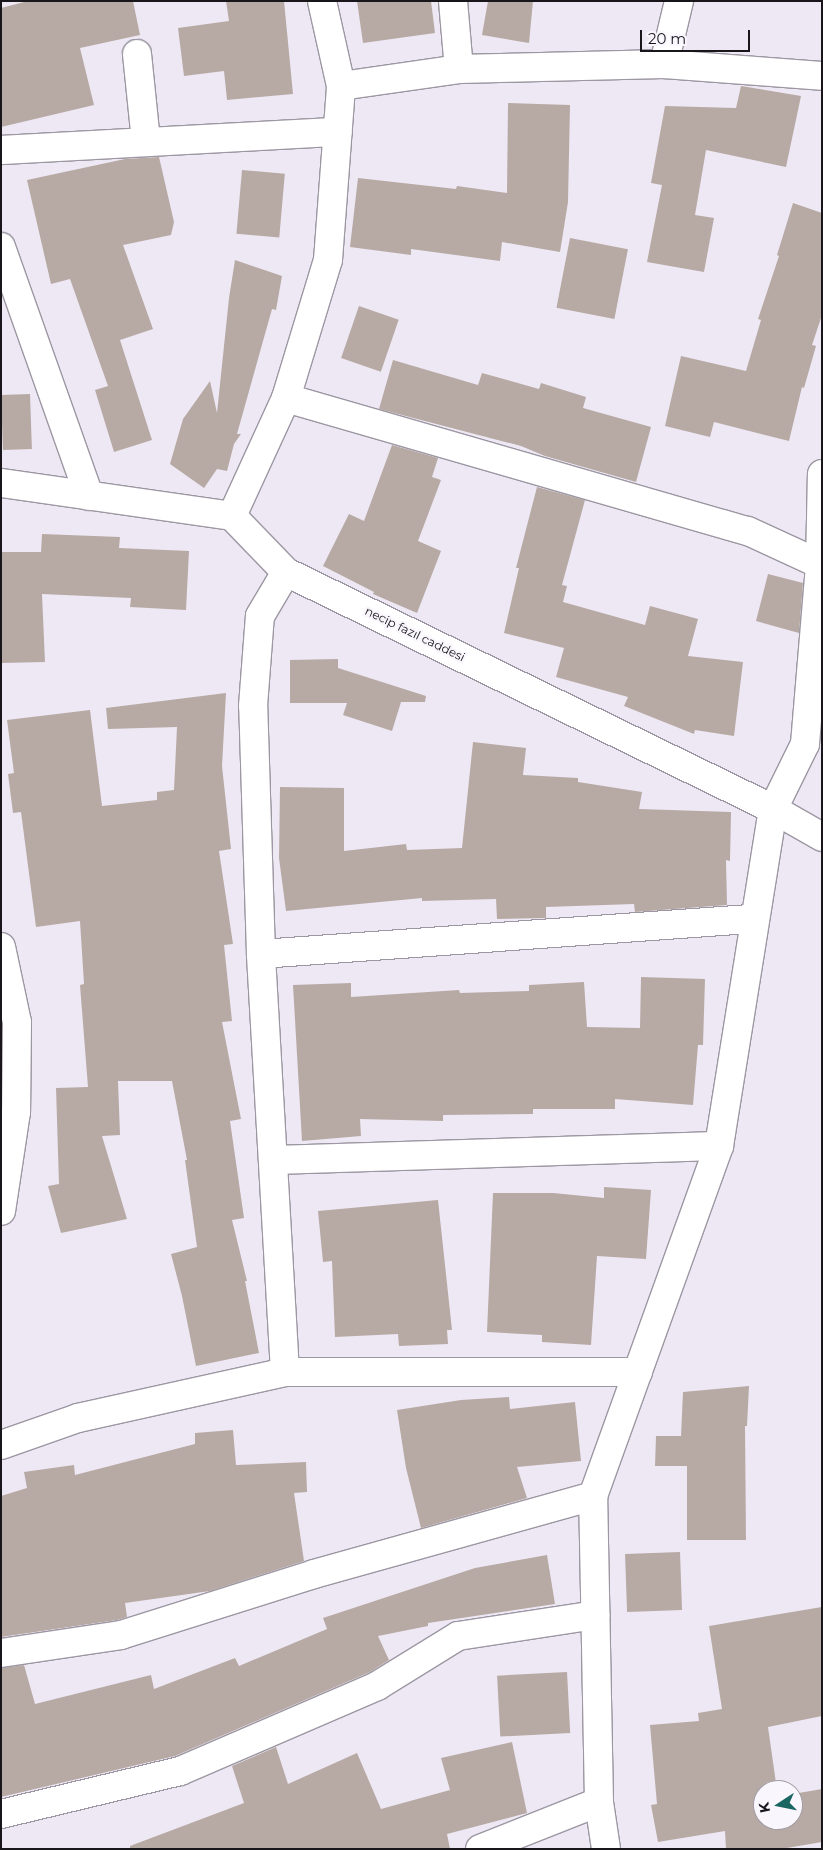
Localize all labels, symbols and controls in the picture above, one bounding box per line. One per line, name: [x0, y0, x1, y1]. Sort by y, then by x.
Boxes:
scale bar: [643, 20, 753, 52]
text: 20 m: [648, 29, 686, 48]
street label: necip fazıl caddesi: [363, 603, 467, 665]
north arrow: [753, 1780, 803, 1830]
text: K: [754, 1801, 774, 1814]

